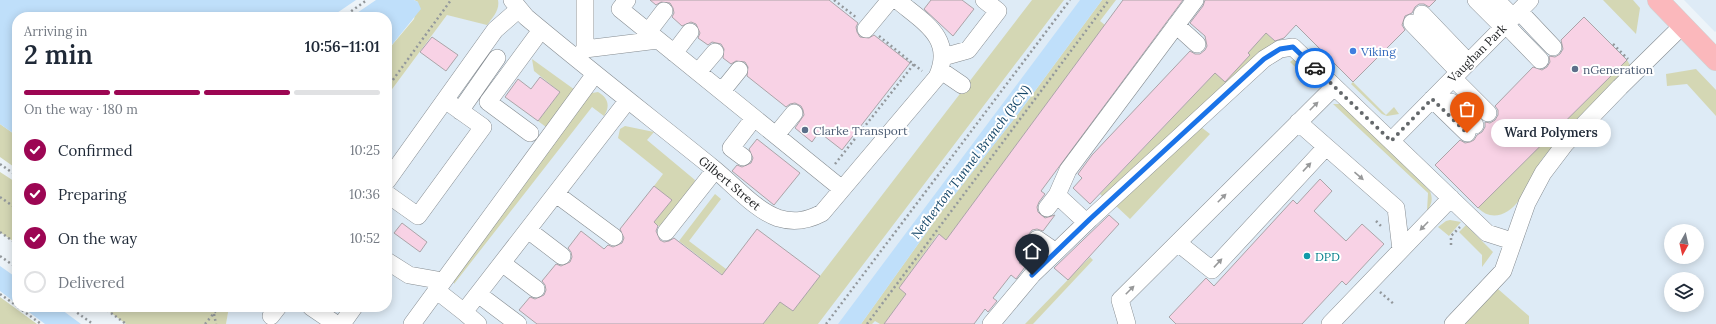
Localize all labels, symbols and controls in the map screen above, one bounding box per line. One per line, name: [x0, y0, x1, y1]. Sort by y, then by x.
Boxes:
street label: Vaughan Park: [1444, 20, 1510, 86]
text: Arriving in: [24, 23, 87, 40]
text: 10:56–11:01: [305, 37, 380, 56]
text: 2 min: [24, 38, 93, 71]
place label: Viking: [1360, 44, 1396, 59]
marker: Viking: [1348, 46, 1358, 56]
courier: [1295, 48, 1335, 88]
icon: car: [1304, 57, 1326, 79]
place label: nGeneration: [1583, 62, 1653, 77]
marker: nGeneration: [1570, 64, 1580, 74]
water label: Netherton Tunnel Branch (BCN): [907, 81, 1035, 243]
pin: [1450, 92, 1484, 133]
icon: bag: [1456, 98, 1478, 120]
text: On the way · 180 m: [24, 101, 138, 118]
one-way arrow: [1309, 102, 1319, 111]
callout: Ward Polymers: [1491, 119, 1611, 147]
place label: Clarke Transport: [813, 123, 908, 138]
text: Ward Polymers: [1504, 124, 1598, 141]
marker: Clarke Transport: [800, 125, 810, 135]
icon: check: [24, 139, 46, 161]
text: Confirmed: [58, 141, 133, 160]
text: 10:25: [350, 142, 380, 159]
street label: Gilbert Street: [696, 153, 764, 214]
one-way arrow: [1302, 162, 1312, 172]
one-way arrow: [1354, 171, 1364, 181]
icon: check: [24, 183, 46, 205]
text: Preparing: [58, 185, 126, 204]
text: 10:36: [349, 186, 380, 203]
one-way arrow: [1217, 193, 1227, 203]
one-way arrow: [1419, 221, 1428, 231]
north arrow: [1664, 224, 1704, 264]
map controls: [1664, 224, 1704, 312]
icon: check: [24, 227, 46, 249]
text: On the way: [58, 229, 137, 248]
text: 10:52: [350, 230, 380, 247]
pin: [1015, 234, 1049, 275]
icon: home: [1021, 240, 1043, 262]
place label: DPD: [1315, 249, 1340, 264]
marker: DPD: [1302, 251, 1312, 261]
one-way arrow: [1214, 257, 1223, 268]
button: layers: [1664, 272, 1704, 312]
text: Delivered: [58, 273, 125, 292]
one-way arrow: [1125, 285, 1135, 295]

